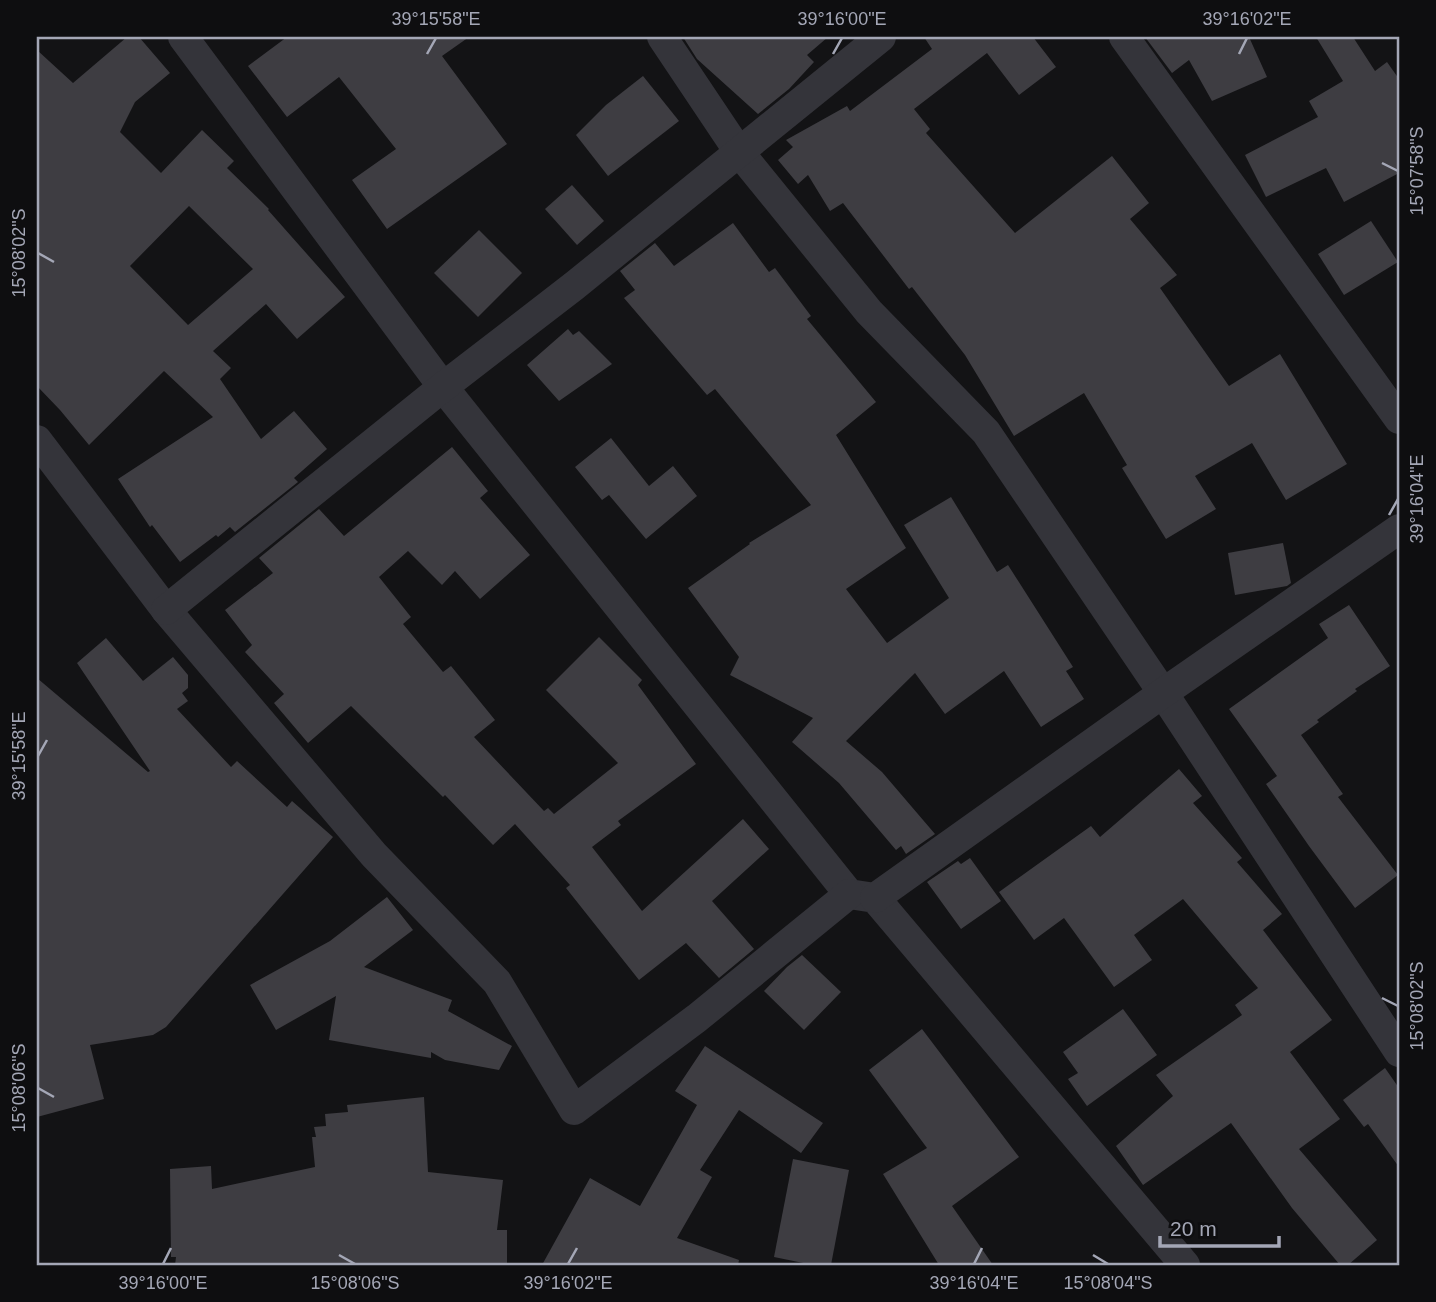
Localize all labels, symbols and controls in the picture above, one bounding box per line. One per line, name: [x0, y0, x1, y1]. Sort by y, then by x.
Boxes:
text: 39°15'58"E: [391, 9, 481, 29]
text: 39°16'00"E: [797, 9, 887, 29]
text: 39°16'02"E: [1202, 9, 1292, 29]
text: 15°07'58"S: [1407, 126, 1427, 216]
text: 15°08'02"S: [9, 208, 29, 298]
text: 39°16'04"E: [1407, 454, 1427, 544]
text: 39°15'58"E: [9, 711, 29, 801]
text: 15°08'02"S: [1407, 961, 1427, 1051]
text: 15°08'06"S: [9, 1043, 29, 1133]
scale bar: [1160, 1204, 1278, 1248]
text: 20 m: [1170, 1217, 1217, 1240]
text: 39°16'00"E: [118, 1273, 208, 1293]
text: 15°08'06"S: [310, 1273, 400, 1293]
text: 39°16'02"E: [523, 1273, 613, 1293]
text: 39°16'04"E: [929, 1273, 1019, 1293]
text: 15°08'04"S: [1063, 1273, 1153, 1293]

